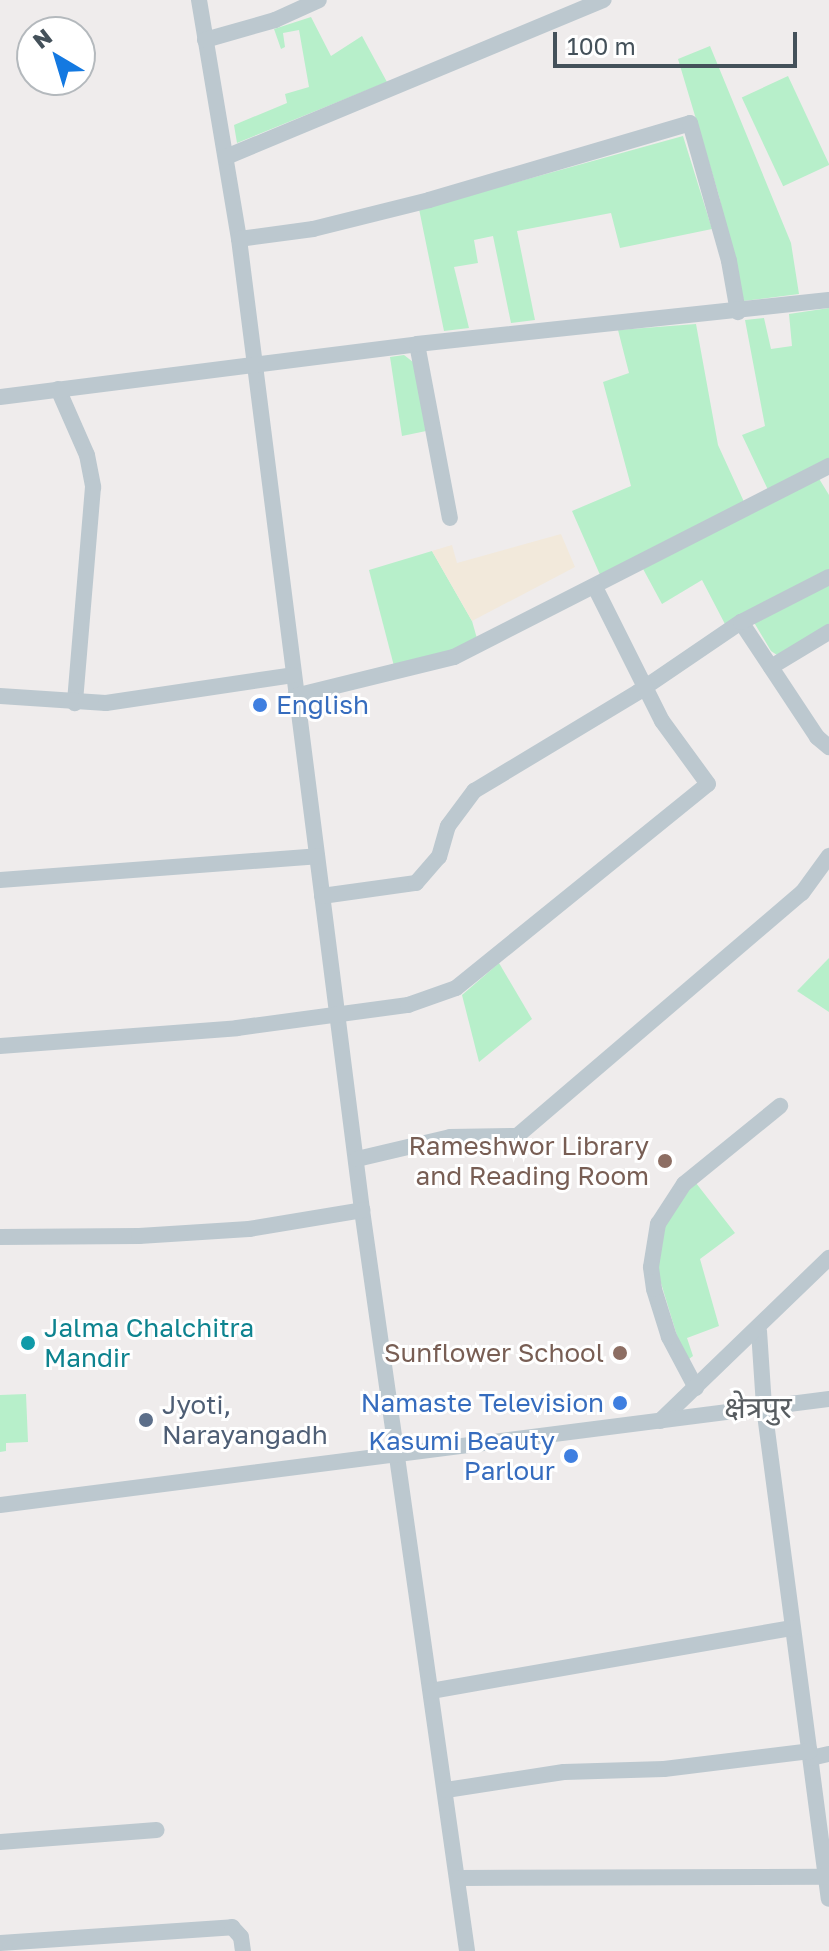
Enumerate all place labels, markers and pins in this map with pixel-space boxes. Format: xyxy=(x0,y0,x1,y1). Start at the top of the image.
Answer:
place label: English xyxy=(276,689,369,721)
marker: English xyxy=(251,696,269,714)
place label: Rameshwor Library and Reading Room xyxy=(408,1130,649,1192)
marker: Rameshwor Library and Reading Room xyxy=(656,1152,674,1170)
place label: Jalma Chalchitra Mandir xyxy=(44,1312,254,1374)
marker: Jalma Chalchitra Mandir xyxy=(19,1334,37,1352)
place label: Sunflower School xyxy=(384,1337,604,1369)
marker: Sunflower School xyxy=(611,1344,629,1362)
place label: Namaste Television xyxy=(361,1387,604,1419)
place label: Jyoti, Narayangadh xyxy=(162,1389,328,1450)
marker: Namaste Television xyxy=(611,1394,629,1412)
marker: Jyoti, Narayangadh xyxy=(137,1411,155,1429)
place label: Kasumi Beauty Parlour xyxy=(368,1425,555,1486)
marker: Kasumi Beauty Parlour xyxy=(562,1447,580,1465)

